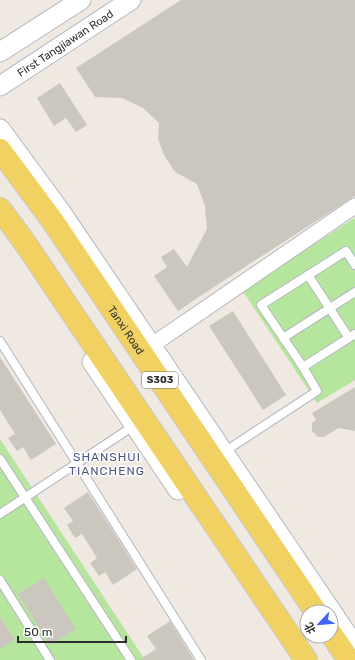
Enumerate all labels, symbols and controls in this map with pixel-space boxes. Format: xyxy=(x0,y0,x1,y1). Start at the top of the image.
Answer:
street label: First Tangjiawan Road xyxy=(15,7,116,79)
street label: Tanxi Road xyxy=(105,303,147,357)
road number: S303 xyxy=(142,372,178,388)
district label: SHANSHUI TIANCHENG xyxy=(69,450,145,478)
north arrow xyxy=(299,604,339,644)
scale bar xyxy=(18,618,126,644)
text: 北 xyxy=(302,620,319,636)
text: 50 m xyxy=(24,625,52,639)

